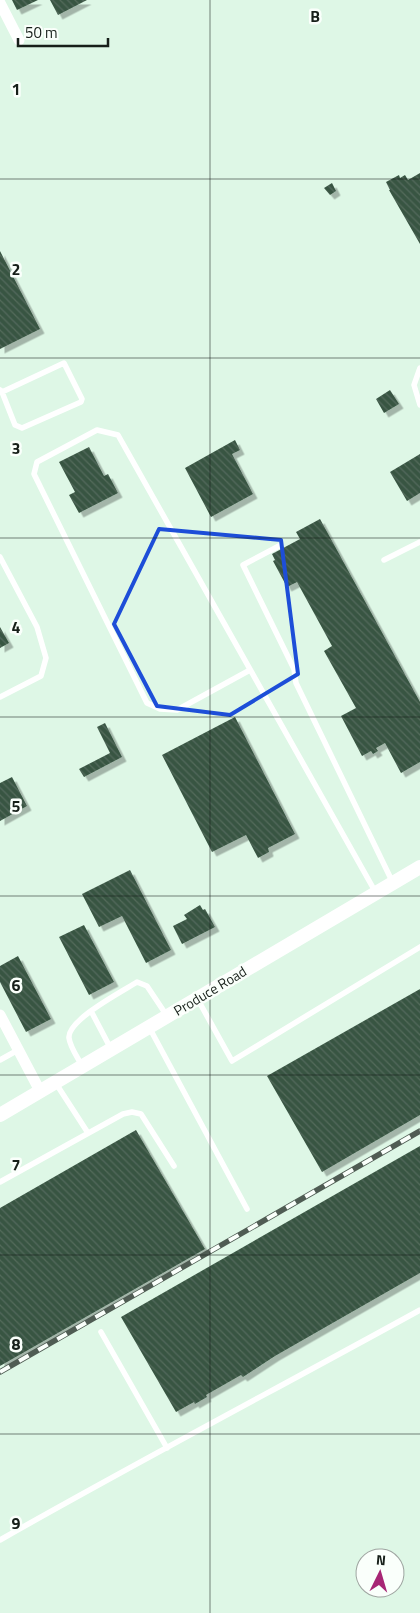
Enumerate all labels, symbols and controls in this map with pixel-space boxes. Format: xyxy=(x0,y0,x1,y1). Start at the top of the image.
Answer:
text: B xyxy=(310,4,320,28)
scale bar xyxy=(18,15,108,47)
text: 50 m xyxy=(25,21,58,44)
text: 1 xyxy=(12,77,20,101)
text: 2 xyxy=(12,257,20,281)
text: 3 xyxy=(12,436,20,460)
text: 4 xyxy=(12,615,21,639)
text: 5 xyxy=(12,794,21,818)
street label: Produce Road xyxy=(169,961,250,1021)
text: 6 xyxy=(12,973,21,997)
text: 7 xyxy=(12,1153,20,1177)
text: 8 xyxy=(12,1332,21,1356)
text: 9 xyxy=(12,1511,21,1535)
north arrow xyxy=(355,1548,405,1598)
text: N xyxy=(375,1549,387,1570)

